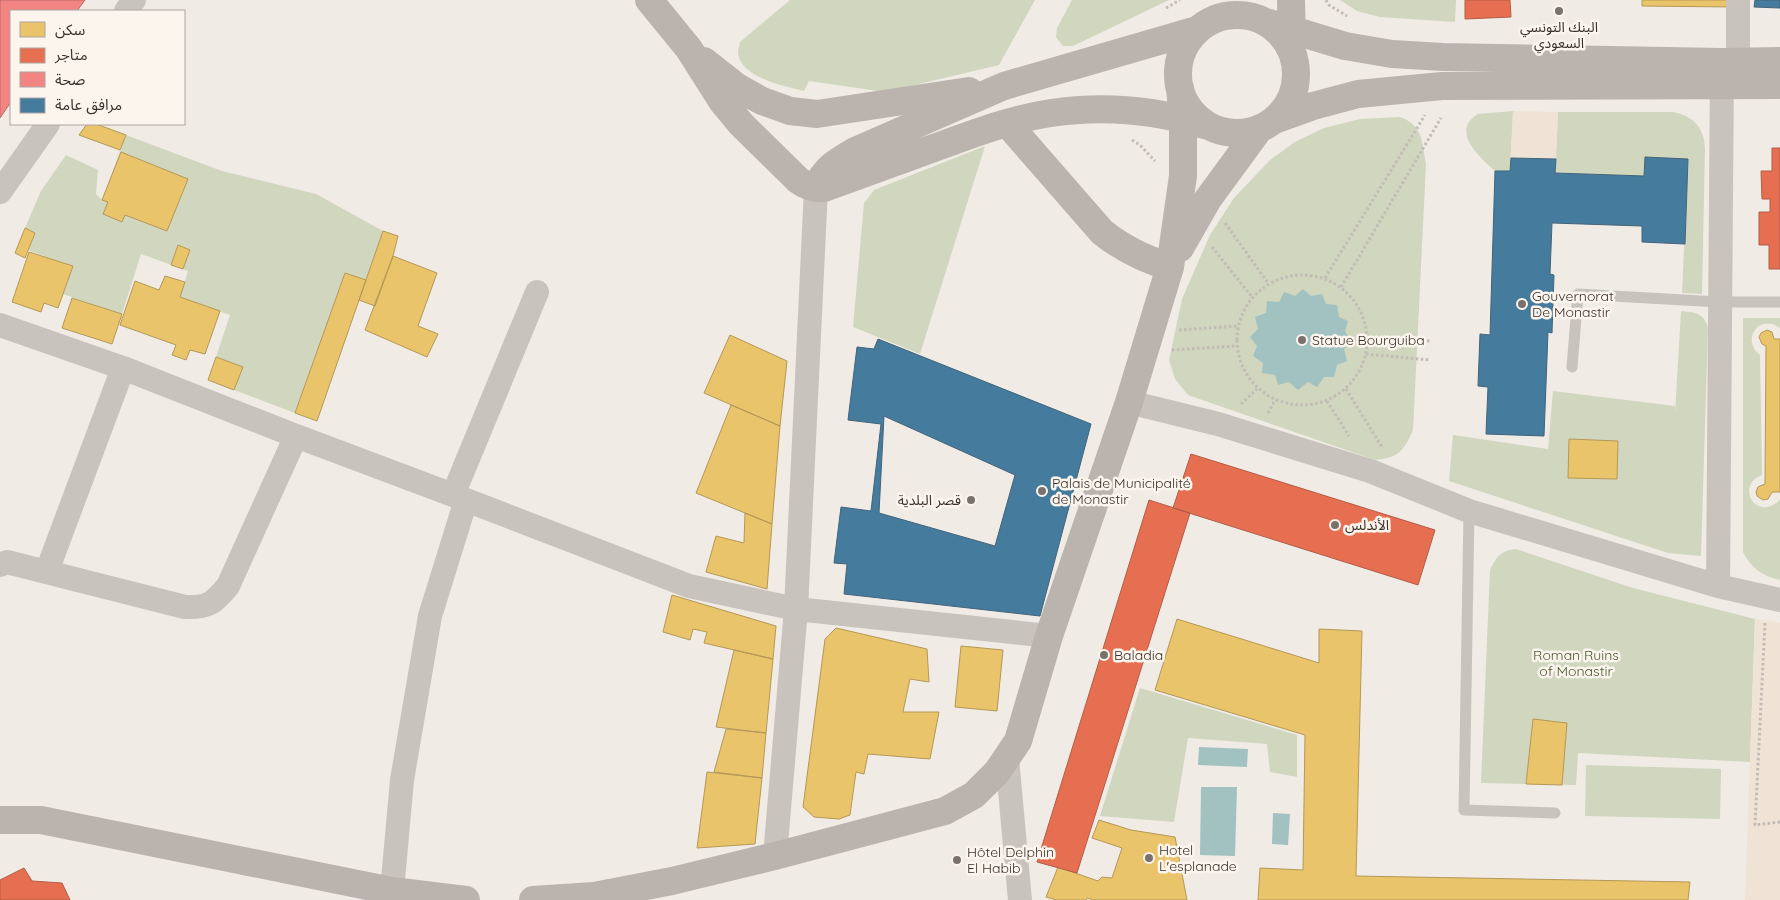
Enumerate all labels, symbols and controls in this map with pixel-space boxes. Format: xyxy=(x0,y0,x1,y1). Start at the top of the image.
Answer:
marker: البنك التونسي السعودي xyxy=(1553,5,1565,17)
legend xyxy=(10,10,185,125)
place label: البنك التونسي السعودي xyxy=(1520,18,1598,54)
text: سكن xyxy=(55,20,86,39)
text: متاجر xyxy=(54,45,88,64)
text: صحة xyxy=(55,70,85,89)
text: مرافق عامة xyxy=(55,95,122,115)
place label: Gouvernorat De Monastir xyxy=(1532,287,1614,321)
marker: Gouvernorat De Monastir xyxy=(1516,298,1528,310)
place label: Statue Bourguiba xyxy=(1312,331,1425,349)
marker: Statue Bourguiba xyxy=(1296,334,1308,346)
place label: Palais de Municipalité de Monastir xyxy=(1052,474,1191,508)
marker: Palais de Municipalité de Monastir xyxy=(1036,485,1048,497)
place label: قصر البلدية xyxy=(898,491,961,509)
marker: قصر البلدية xyxy=(965,494,977,506)
place label: الأندلس xyxy=(1345,516,1389,534)
marker: الأندلس xyxy=(1329,519,1341,531)
place label: Baladia xyxy=(1114,646,1163,664)
park label: Roman Ruins of Monastir xyxy=(1533,646,1619,680)
marker: Baladia xyxy=(1098,649,1110,661)
place label: Hotel L'esplanade xyxy=(1159,841,1237,875)
place label: Hôtel Delphin El Habib xyxy=(967,843,1054,877)
marker: Hotel L'esplanade xyxy=(1143,852,1155,864)
marker: Hôtel Delphin El Habib xyxy=(951,854,963,866)

